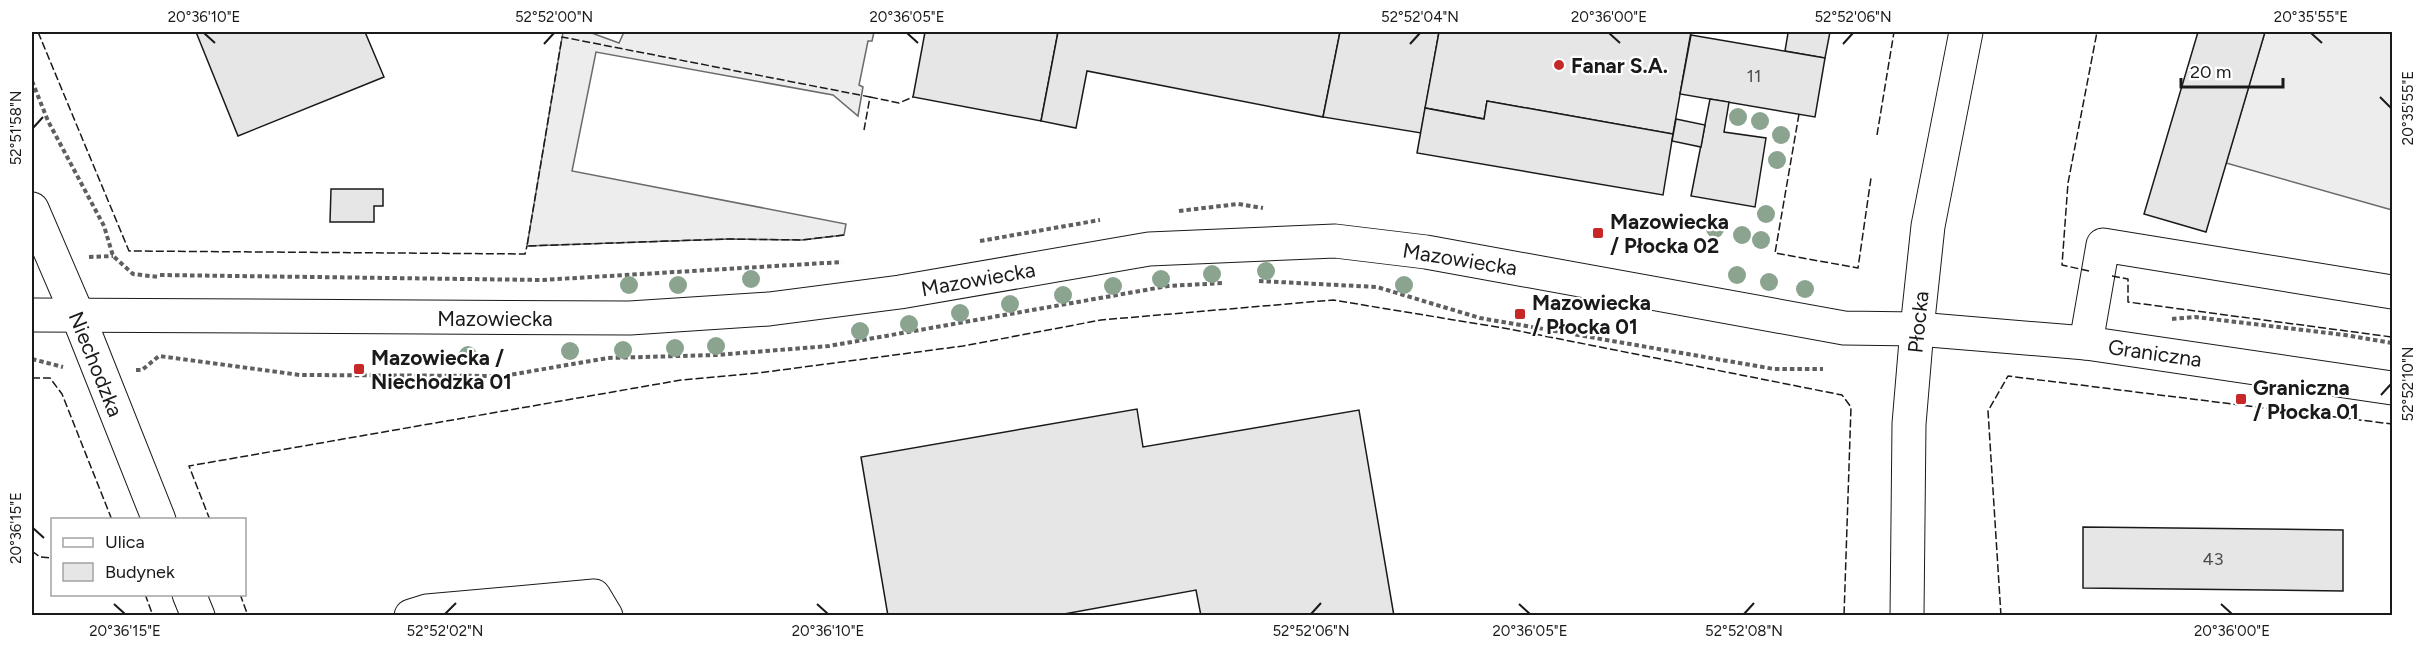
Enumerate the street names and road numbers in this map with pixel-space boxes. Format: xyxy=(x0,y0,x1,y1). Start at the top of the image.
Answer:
street label: Mazowiecka xyxy=(1401,238,1519,280)
street label: Mazowiecka xyxy=(919,257,1037,301)
street label: Płocka xyxy=(1902,290,1934,354)
street label: Mazowiecka xyxy=(437,306,553,331)
street label: Niechodzka xyxy=(64,308,128,420)
street label: Graniczna xyxy=(2106,334,2204,372)

